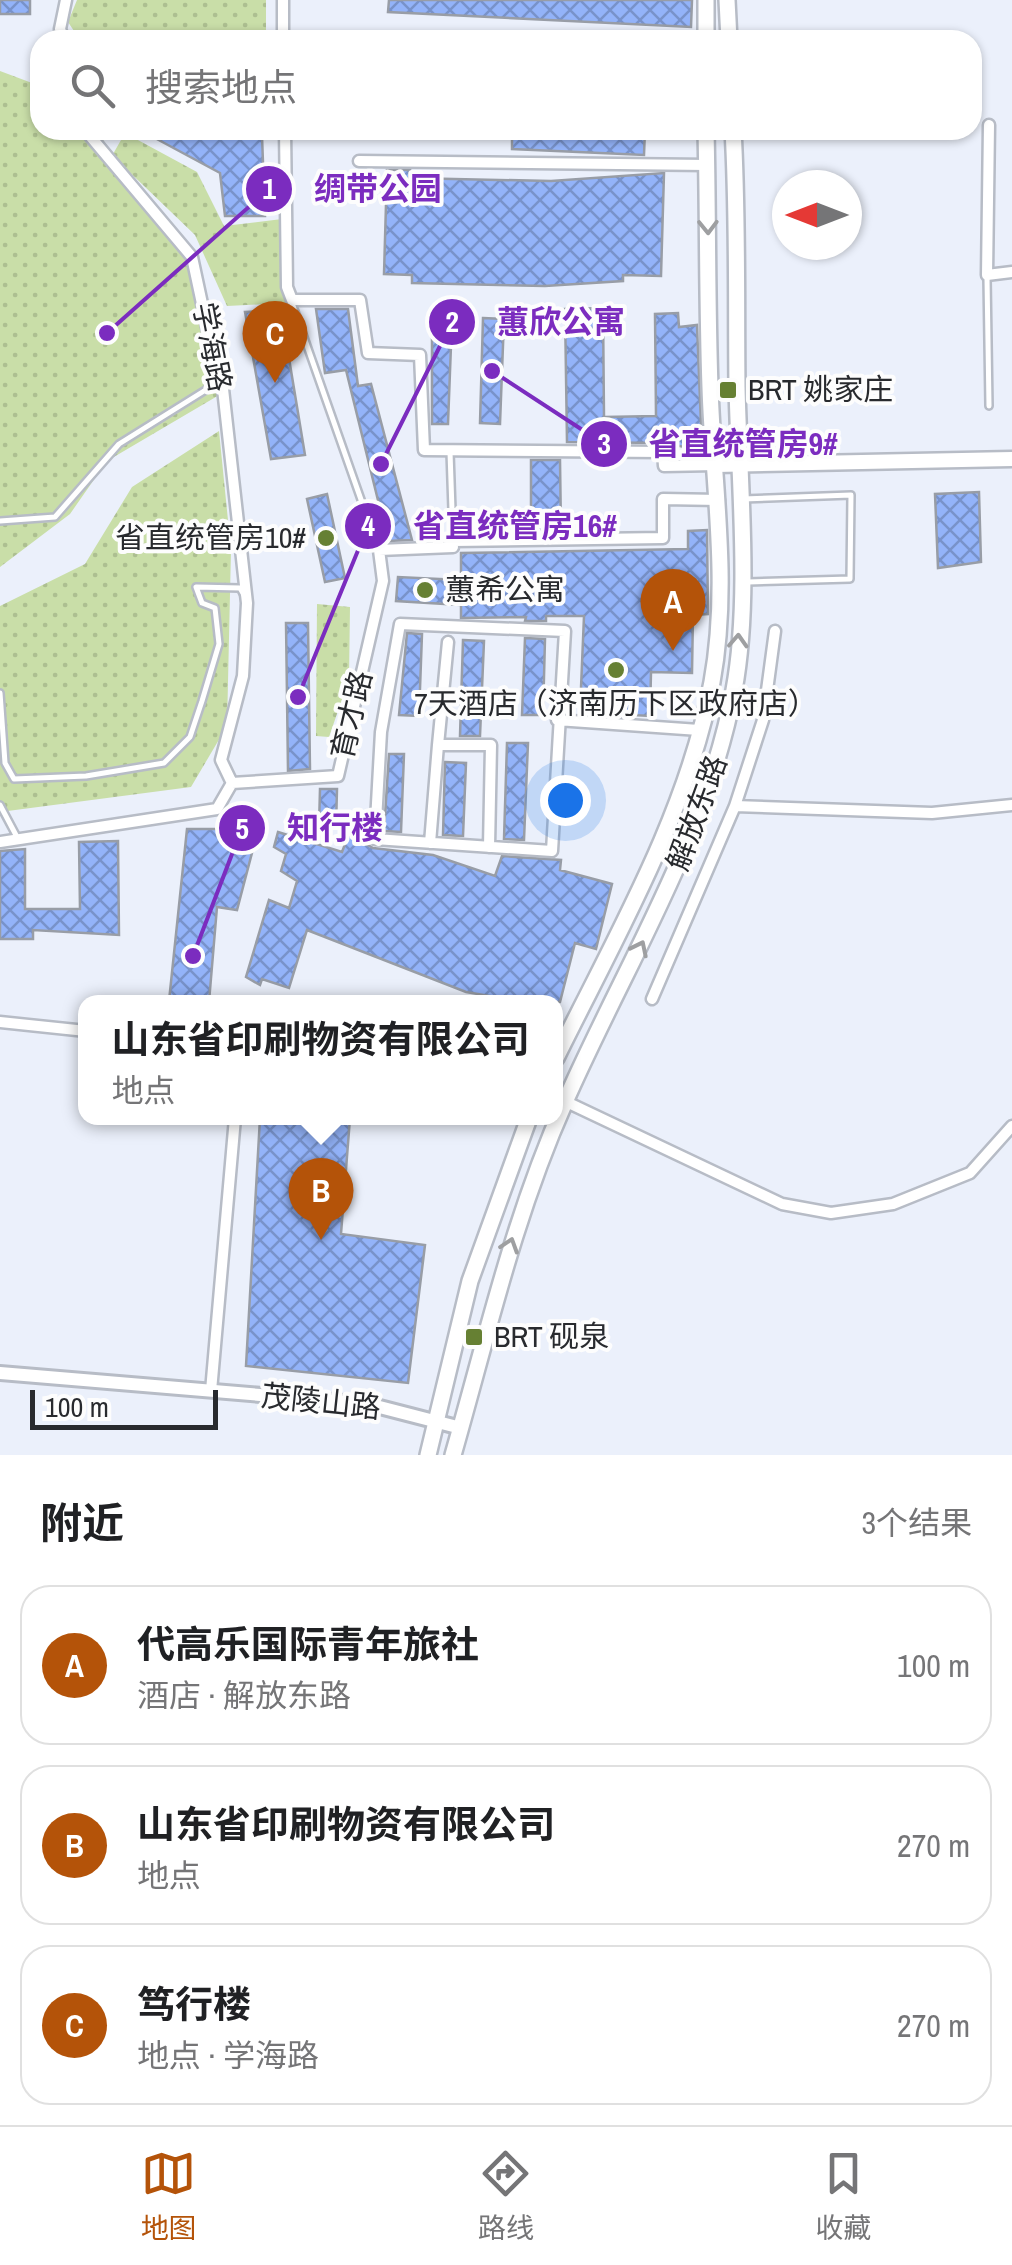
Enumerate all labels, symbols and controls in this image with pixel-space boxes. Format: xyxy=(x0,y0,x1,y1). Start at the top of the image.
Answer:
search box xyxy=(30,30,982,140)
icon: search xyxy=(65,58,120,113)
text: 搜索地点 xyxy=(145,62,297,113)
callout: 绸带公园 xyxy=(244,158,462,220)
text: 绸带公园 xyxy=(314,167,442,210)
text: 1 xyxy=(262,168,276,208)
north arrow xyxy=(772,170,862,260)
one-way arrow xyxy=(697,220,718,236)
callout: 蕙欣公寓 xyxy=(427,291,645,353)
street label: 学海路 xyxy=(185,299,241,395)
pin: C xyxy=(242,300,308,383)
text: 蕙欣公寓 xyxy=(497,300,625,343)
text: 2 xyxy=(445,301,459,341)
place label: BRT 姚家庄 xyxy=(748,369,893,409)
marker: BRT 姚家庄 xyxy=(717,379,739,401)
callout: 省直统管房9# xyxy=(579,413,858,475)
text: 省直统管房9# xyxy=(648,422,838,465)
text: 3 xyxy=(597,423,611,463)
callout: 省直统管房16# xyxy=(343,495,637,557)
text: 省直统管房16# xyxy=(413,504,617,547)
text: 4 xyxy=(361,505,375,545)
place label: 省直统管房10# xyxy=(115,517,306,557)
marker: 省直统管房10# xyxy=(315,527,337,549)
pin: A xyxy=(640,568,706,651)
place label: 蕙希公寓 xyxy=(445,569,565,609)
marker: 蕙希公寓 xyxy=(414,579,436,601)
one-way arrow xyxy=(727,632,748,648)
marker: 7天酒店（济南历下区政府店） xyxy=(605,659,627,681)
street label: 育才路 xyxy=(321,666,381,763)
place label: 7天酒店（济南历下区政府店） xyxy=(414,683,818,723)
street label: 解放东路 xyxy=(657,749,735,876)
your location xyxy=(540,775,591,826)
callout: 知行楼 xyxy=(217,797,403,859)
text: 知行楼 xyxy=(287,806,383,849)
text: 5 xyxy=(235,808,249,848)
one-way arrow xyxy=(628,940,648,958)
popup xyxy=(78,995,563,1125)
text: 山东省印刷物资有限公司 xyxy=(111,1014,530,1065)
text: 地点 xyxy=(111,1069,176,1112)
pin: B xyxy=(288,1158,354,1240)
one-way arrow xyxy=(499,1238,519,1255)
place label: BRT 砚泉 xyxy=(494,1316,609,1356)
marker: BRT 砚泉 xyxy=(463,1326,485,1348)
street label: 茂陵山路 xyxy=(259,1375,383,1427)
scale bar xyxy=(30,1385,218,1430)
text: 100 m xyxy=(45,1388,109,1426)
text: 附近 xyxy=(40,1495,124,1551)
text: 3个结果 xyxy=(861,1501,972,1544)
text: 代高乐国际青年旅社 xyxy=(137,1619,479,1670)
text: A xyxy=(65,1644,84,1687)
text: 100 m xyxy=(897,1644,970,1687)
text: 酒店 · 解放东路 xyxy=(137,1674,351,1717)
text: 山东省印刷物资有限公司 xyxy=(137,1799,555,1850)
text: B xyxy=(65,1824,84,1867)
text: 270 m xyxy=(897,1824,970,1867)
text: 地点 xyxy=(137,1854,201,1897)
text: 笃行楼 xyxy=(137,1979,251,2030)
text: C xyxy=(65,2004,84,2047)
text: 270 m xyxy=(897,2004,970,2047)
text: 地点 · 学海路 xyxy=(137,2034,319,2077)
tab: 地图 xyxy=(141,2146,197,2247)
tab: 路线 xyxy=(478,2146,534,2247)
tab: 收藏 xyxy=(815,2146,871,2247)

